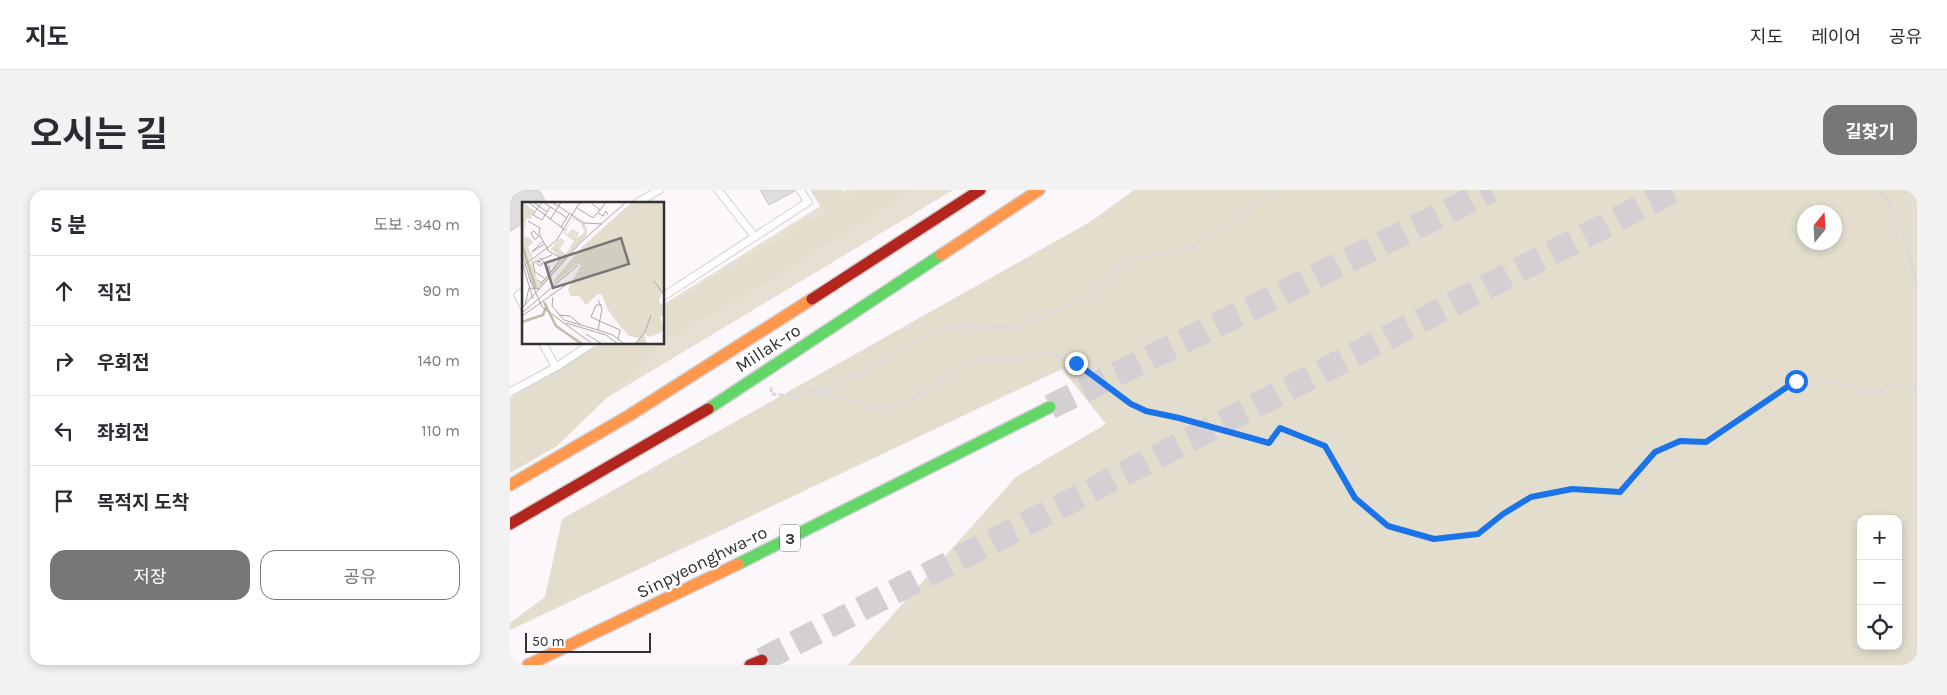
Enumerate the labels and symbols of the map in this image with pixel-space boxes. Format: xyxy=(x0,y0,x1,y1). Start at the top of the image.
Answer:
inset map xyxy=(522,202,665,345)
north arrow xyxy=(1797,205,1842,250)
street label: Millak-ro xyxy=(731,319,805,377)
route end xyxy=(1065,352,1088,375)
route start xyxy=(1785,370,1808,393)
street label: Sinpyeonghwa-ro xyxy=(633,521,771,603)
road number: 3 xyxy=(780,524,800,552)
scale bar xyxy=(525,630,651,653)

